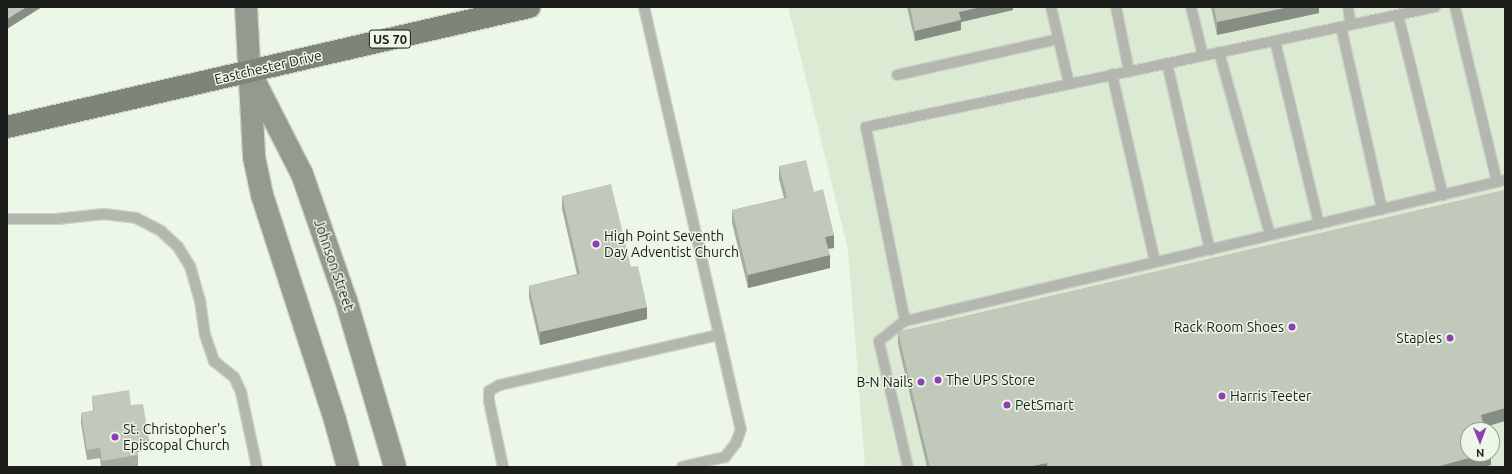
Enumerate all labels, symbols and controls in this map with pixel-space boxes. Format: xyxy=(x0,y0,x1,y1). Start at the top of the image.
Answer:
road number: US 70 xyxy=(368,28,412,50)
street label: Eastchester Drive xyxy=(213,46,323,88)
street label: Johnson Street xyxy=(310,217,358,313)
place label: High Point Seventh Day Adventist Church xyxy=(604,228,739,260)
marker: High Point Seventh Day Adventist Church xyxy=(591,239,601,249)
place label: Rack Room Shoes xyxy=(1174,319,1284,335)
marker: Rack Room Shoes xyxy=(1287,322,1297,332)
place label: Staples xyxy=(1396,330,1442,346)
marker: Staples xyxy=(1445,333,1455,343)
place label: The UPS Store xyxy=(946,372,1035,388)
place label: B-N Nails xyxy=(857,374,913,390)
marker: The UPS Store xyxy=(933,375,943,385)
marker: B-N Nails xyxy=(916,377,926,387)
place label: Harris Teeter xyxy=(1230,388,1311,404)
marker: Harris Teeter xyxy=(1217,391,1227,401)
place label: PetSmart xyxy=(1015,397,1074,413)
marker: PetSmart xyxy=(1002,400,1012,410)
place label: St. Christopher's Episcopal Church xyxy=(123,421,230,454)
north arrow xyxy=(1460,422,1500,462)
marker: St. Christopher's Episcopal Church xyxy=(110,432,120,442)
text: N xyxy=(1476,447,1484,459)

